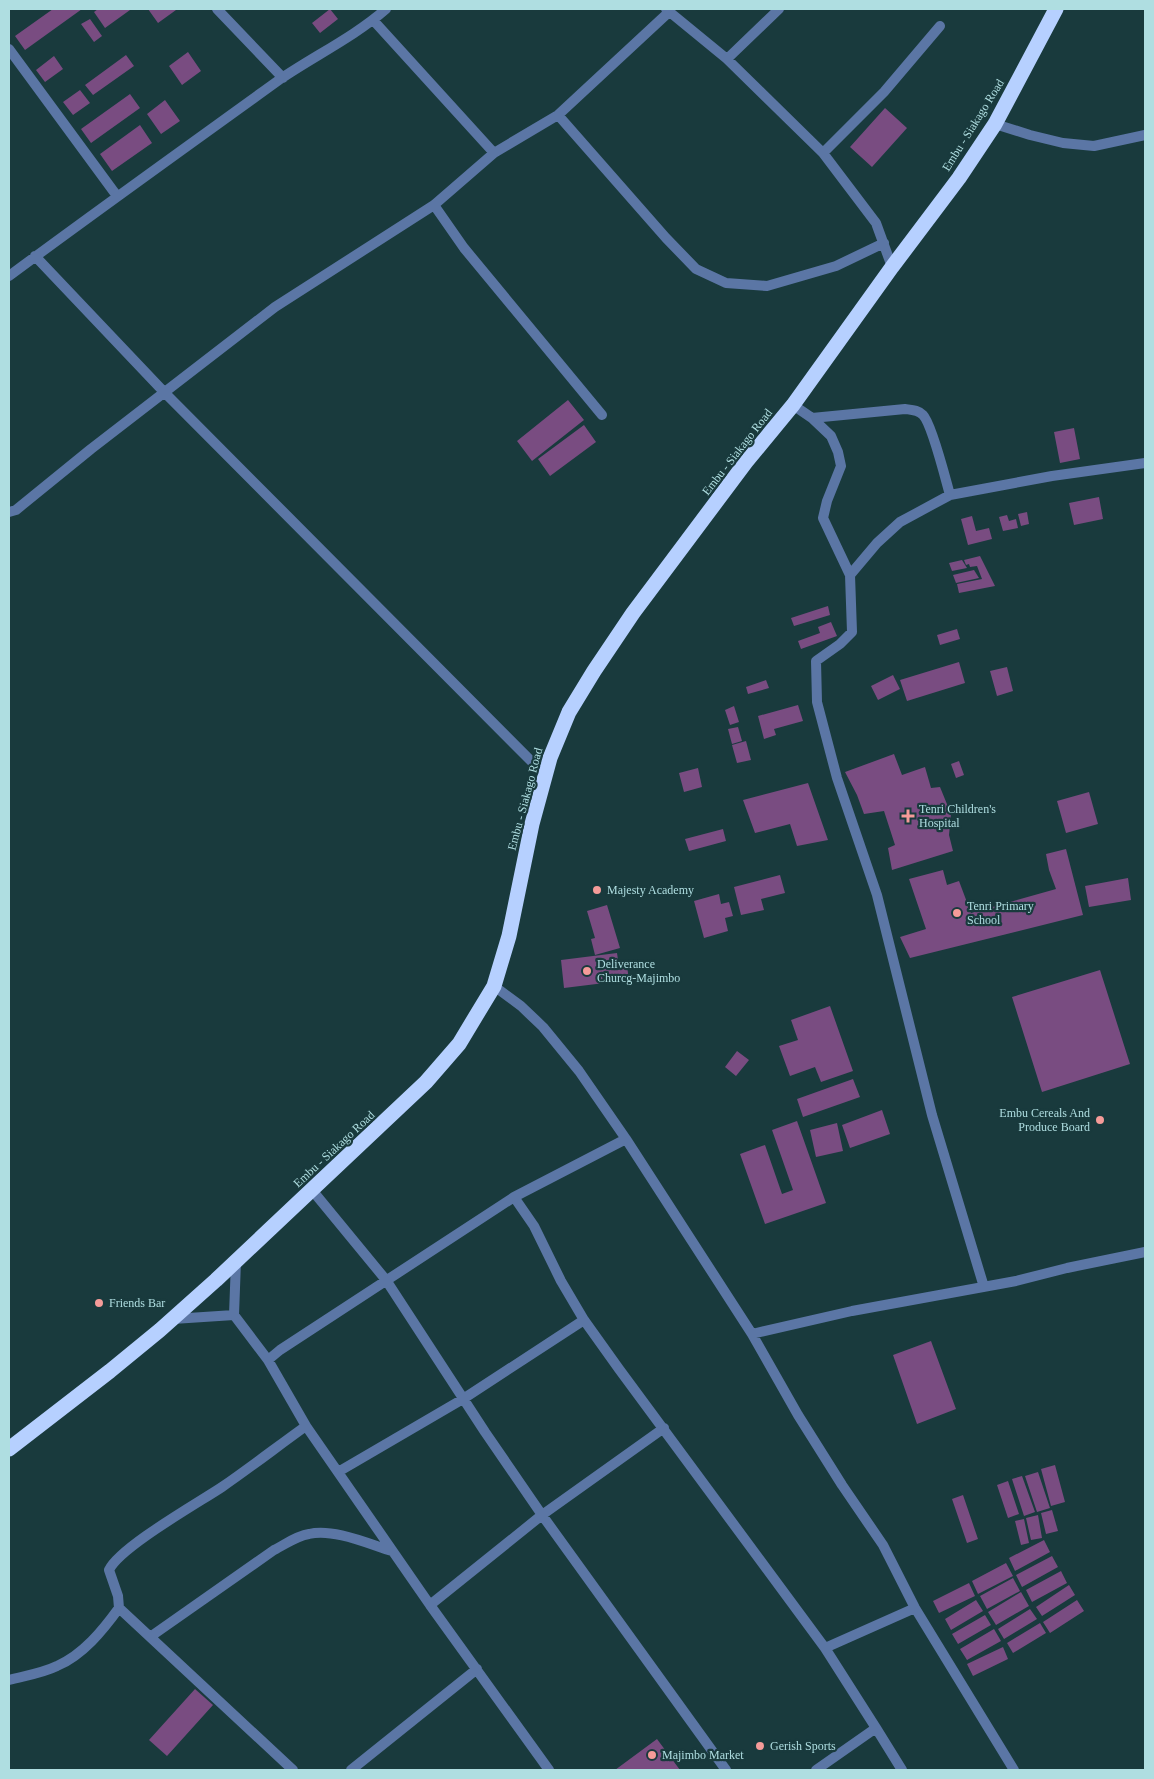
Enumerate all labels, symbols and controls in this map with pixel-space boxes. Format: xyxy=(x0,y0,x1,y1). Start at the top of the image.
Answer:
street label: Embu - Siakago Road xyxy=(939,76,1007,174)
street label: Embu - Siakago Road xyxy=(699,406,775,498)
street label: Embu - Siakago Road xyxy=(505,746,545,852)
place label: Tenri Children's Hospital xyxy=(919,802,996,830)
marker: Tenri Children's Hospital xyxy=(901,809,915,823)
place label: Majesty Academy xyxy=(607,883,694,897)
marker: Majesty Academy xyxy=(591,884,603,896)
place label: Tenri Primary School xyxy=(967,899,1034,927)
marker: Tenri Primary School xyxy=(951,907,963,919)
place label: Deliverance Churcg-Majimbo xyxy=(597,957,680,985)
marker: Deliverance Churcg-Majimbo xyxy=(581,965,593,977)
place label: Embu Cereals And Produce Board xyxy=(999,1106,1090,1134)
street label: Embu - Siakago Road xyxy=(291,1108,377,1190)
marker: Embu Cereals And Produce Board xyxy=(1094,1114,1106,1126)
place label: Friends Bar xyxy=(109,1296,165,1310)
marker: Friends Bar xyxy=(93,1297,105,1309)
place label: Gerish Sports xyxy=(770,1739,836,1753)
marker: Gerish Sports xyxy=(754,1740,766,1752)
place label: Majimbo Market xyxy=(662,1748,744,1762)
marker: Majimbo Market xyxy=(646,1749,658,1761)

